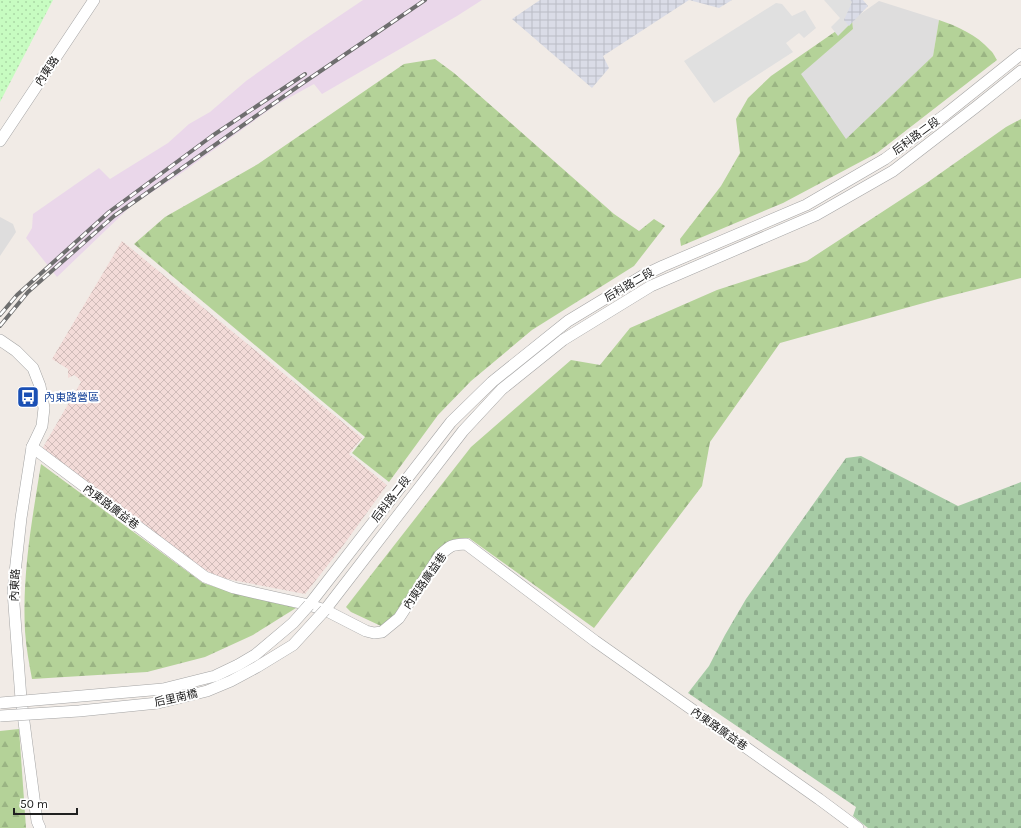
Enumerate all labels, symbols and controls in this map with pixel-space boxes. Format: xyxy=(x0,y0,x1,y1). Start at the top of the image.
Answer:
street label: 內東路 xyxy=(32,54,62,88)
street label: 后科路二段 xyxy=(890,115,942,157)
street label: 后科路二段 xyxy=(602,266,656,304)
bus stop icon: 內東路營區 xyxy=(15,384,41,410)
place label: 內東路營區 xyxy=(44,391,99,404)
street label: 后科路二段 xyxy=(369,473,413,525)
street label: 內東路廣益巷 xyxy=(81,482,141,532)
street label: 內東路廣益巷 xyxy=(401,550,449,612)
street label: 內東路 xyxy=(8,568,22,602)
street label: 后里南橋 xyxy=(153,687,199,709)
street label: 內東路廣益巷 xyxy=(688,705,750,753)
scale bar xyxy=(14,790,77,816)
text: 50 m xyxy=(20,797,48,811)

